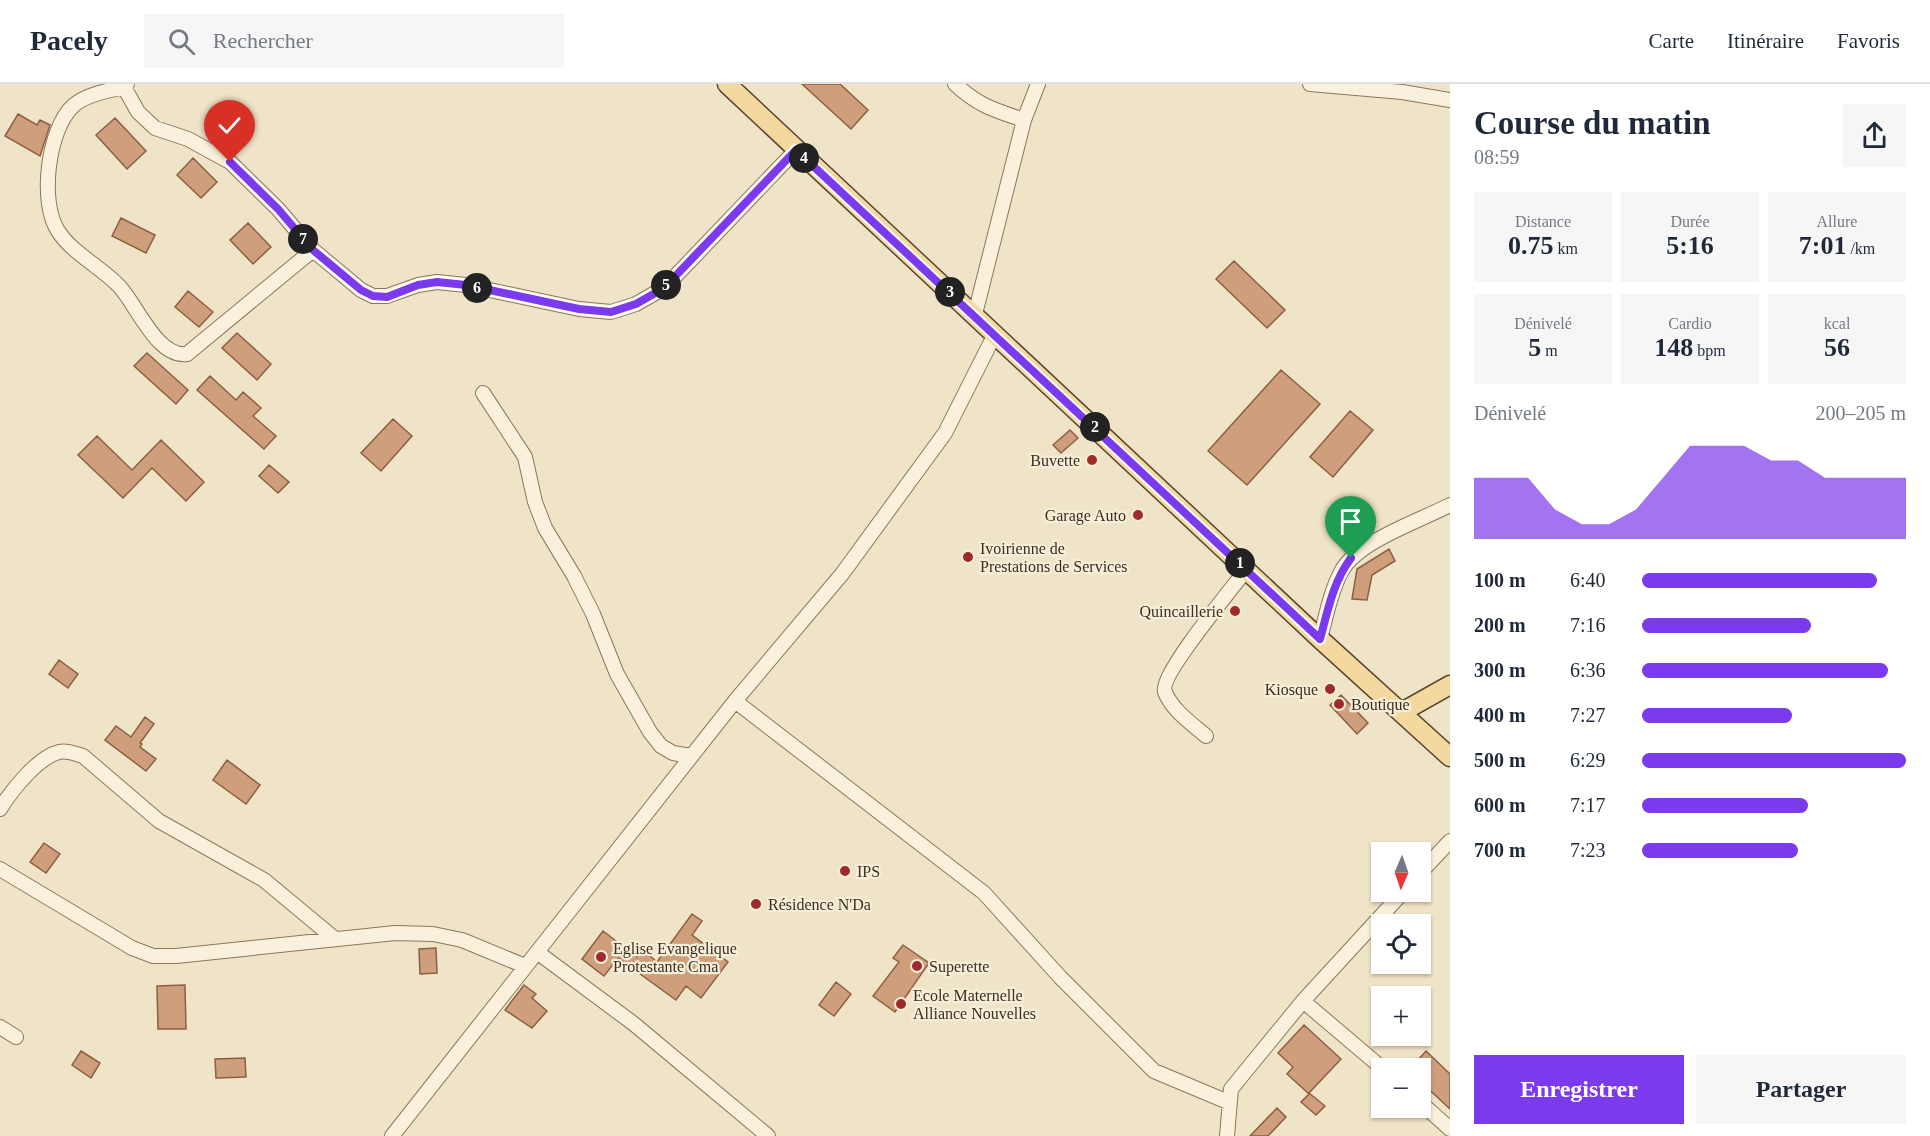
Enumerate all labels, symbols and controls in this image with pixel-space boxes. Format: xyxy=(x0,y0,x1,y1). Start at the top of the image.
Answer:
search box xyxy=(144,14,564,68)
text: Pacely xyxy=(30,25,108,56)
icon: search xyxy=(165,25,198,58)
text: Rechercher xyxy=(213,28,313,53)
text: Carte xyxy=(1649,29,1694,53)
text: Itinéraire xyxy=(1727,29,1804,53)
text: Favoris xyxy=(1837,29,1900,53)
pin xyxy=(204,100,255,162)
button: share xyxy=(1843,104,1906,167)
text: Course du matin xyxy=(1474,105,1711,141)
icon: check xyxy=(213,109,246,142)
pin: 4 xyxy=(789,143,819,173)
text: 08:59 xyxy=(1474,146,1520,168)
text: 4 xyxy=(800,149,808,166)
text: Distance xyxy=(1515,213,1571,230)
text: Durée xyxy=(1670,213,1710,230)
text: Allure xyxy=(1817,213,1857,230)
pin: 7 xyxy=(288,224,318,254)
text: 7 xyxy=(299,230,307,247)
text: 0.75 xyxy=(1508,231,1554,260)
text: 5:16 xyxy=(1666,231,1714,260)
text: 7:01 xyxy=(1799,231,1846,260)
text: km xyxy=(1554,240,1578,257)
text: /km xyxy=(1846,240,1875,257)
pin: 5 xyxy=(651,270,681,300)
pin: 6 xyxy=(462,273,492,303)
text: 5 xyxy=(662,276,670,293)
pin: 3 xyxy=(935,277,965,307)
text: 6 xyxy=(473,279,481,296)
text: 3 xyxy=(946,283,954,300)
text: Dénivelé xyxy=(1514,315,1572,332)
text: Cardio xyxy=(1668,315,1712,332)
text: kcal xyxy=(1824,315,1850,332)
text: 5 xyxy=(1528,333,1541,362)
text: 148 xyxy=(1654,333,1693,362)
text: 56 xyxy=(1824,333,1850,362)
text: m xyxy=(1541,342,1558,359)
text: bpm xyxy=(1693,342,1726,359)
text: Dénivelé xyxy=(1474,402,1546,424)
text: 200–205 m xyxy=(1815,402,1906,424)
pin: 2 xyxy=(1080,412,1110,442)
text: 2 xyxy=(1091,418,1099,435)
place label: Buvette xyxy=(1030,452,1080,469)
marker: Buvette xyxy=(1085,453,1099,467)
pin xyxy=(1325,496,1376,558)
icon: arrive xyxy=(1334,505,1367,538)
place label: Garage Auto xyxy=(1045,507,1126,525)
marker: Garage Auto xyxy=(1131,508,1145,522)
place label: Ivoirienne de Prestations de Services xyxy=(980,540,1128,575)
pin: 1 xyxy=(1225,548,1255,578)
marker: Ivoirienne de Prestations de Services xyxy=(961,550,975,564)
text: 1 xyxy=(1236,554,1244,571)
text: 100 m xyxy=(1474,569,1526,591)
text: 6:40 xyxy=(1570,569,1606,591)
place label: Quincaillerie xyxy=(1139,603,1223,620)
marker: Quincaillerie xyxy=(1228,604,1242,618)
text: 200 m xyxy=(1474,614,1526,636)
text: 7:16 xyxy=(1570,614,1606,636)
text: 300 m xyxy=(1474,659,1526,681)
text: 6:36 xyxy=(1570,659,1606,681)
place label: Kiosque xyxy=(1265,681,1318,699)
marker: Kiosque xyxy=(1323,682,1337,696)
place label: Boutique xyxy=(1351,696,1410,714)
marker: Boutique xyxy=(1332,697,1346,711)
text: 400 m xyxy=(1474,704,1526,726)
text: 7:27 xyxy=(1570,704,1606,726)
text: 500 m xyxy=(1474,749,1526,771)
text: 6:29 xyxy=(1570,749,1606,771)
text: 600 m xyxy=(1474,794,1526,816)
text: 7:17 xyxy=(1570,794,1606,816)
text: 700 m xyxy=(1474,839,1526,861)
text: 7:23 xyxy=(1570,839,1606,861)
north arrow xyxy=(1371,842,1431,902)
map controls xyxy=(1371,842,1431,1118)
place label: IPS xyxy=(857,863,880,880)
marker: IPS xyxy=(838,864,852,878)
place label: Résidence N'Da xyxy=(768,896,871,913)
marker: Résidence N'Da xyxy=(749,897,763,911)
button: locate xyxy=(1371,914,1431,974)
place label: Eglise Evangelique Protestante Cma xyxy=(613,940,737,975)
marker: Eglise Evangelique Protestante Cma xyxy=(594,950,608,964)
place label: Superette xyxy=(929,958,989,976)
marker: Superette xyxy=(910,959,924,973)
button: + xyxy=(1371,986,1431,1046)
place label: Ecole Maternelle Alliance Nouvelles xyxy=(913,987,1036,1022)
marker: Ecole Maternelle Alliance Nouvelles xyxy=(894,997,908,1011)
button: Enregistrer xyxy=(1474,1055,1684,1124)
button: Partager xyxy=(1696,1055,1906,1124)
button: − xyxy=(1371,1058,1431,1118)

